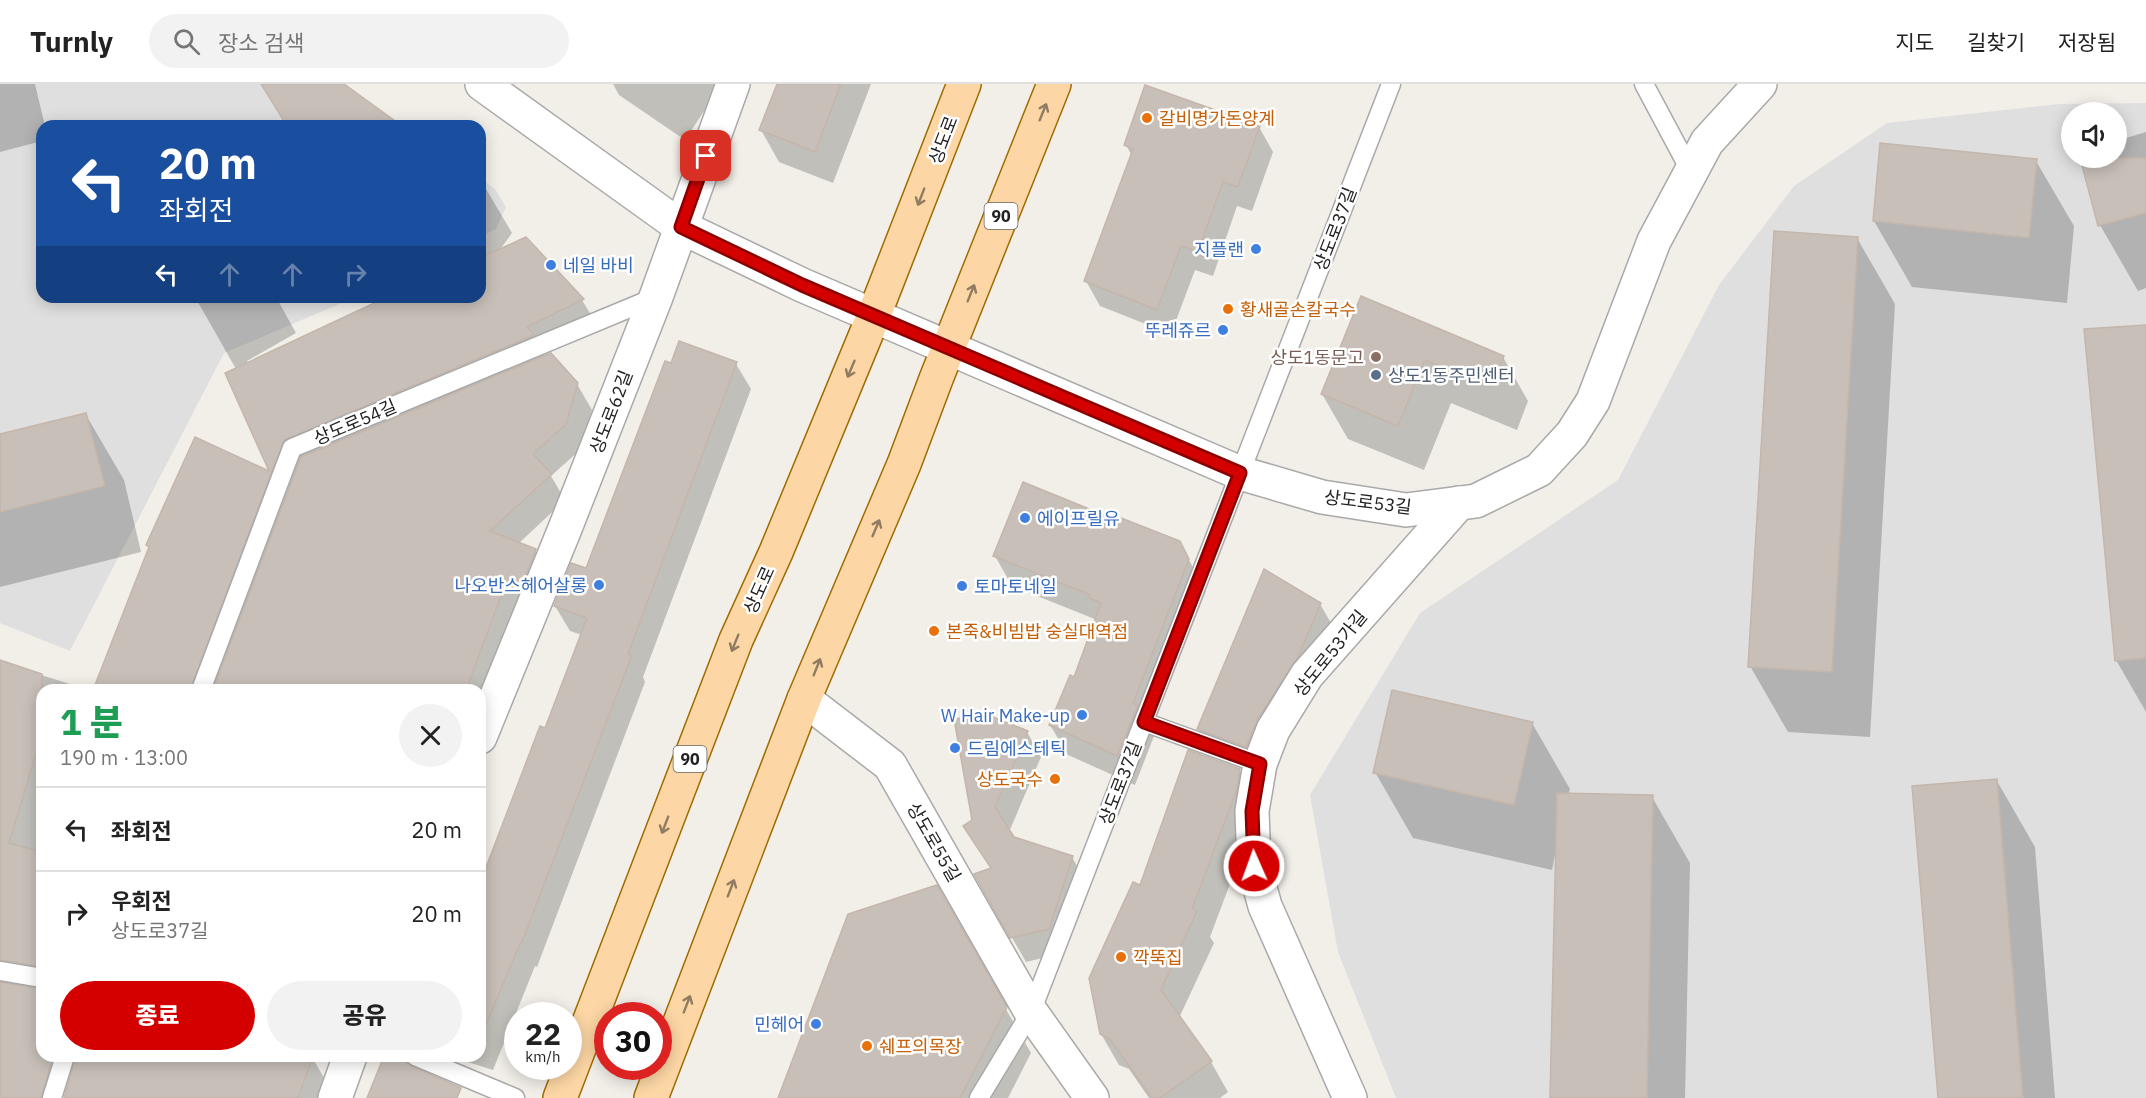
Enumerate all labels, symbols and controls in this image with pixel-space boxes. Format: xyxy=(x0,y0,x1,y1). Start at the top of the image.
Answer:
search box xyxy=(149,14,569,68)
text: Turnly xyxy=(30,23,113,60)
icon: search xyxy=(170,25,203,58)
text: 장소 검색 xyxy=(218,28,304,57)
text: 지도 xyxy=(1895,28,1934,56)
text: 길찾기 xyxy=(1967,28,2025,56)
text: 저장됨 xyxy=(2058,28,2116,56)
map controls xyxy=(2061,102,2127,168)
button: sound xyxy=(2061,102,2127,168)
one-way arrow xyxy=(1038,104,1049,122)
place label: 갈비명가돈양계 xyxy=(1159,107,1275,130)
marker: 갈비명가돈양계 xyxy=(1140,111,1154,125)
street label: 상도로 xyxy=(923,113,963,167)
pin xyxy=(680,130,731,181)
text: 20 m xyxy=(159,136,257,191)
icon: arrive xyxy=(689,139,722,172)
icon: left xyxy=(60,144,138,222)
street label: 상도로37길 xyxy=(1309,184,1361,274)
one-way arrow xyxy=(915,188,926,206)
text: 좌회전 xyxy=(159,192,234,227)
road number: 90 xyxy=(984,203,1018,229)
place label: 지플랜 xyxy=(1194,238,1244,261)
marker: 지플랜 xyxy=(1249,242,1263,256)
place label: 네일 바비 xyxy=(563,254,634,277)
icon: left xyxy=(150,258,183,291)
icon: ahead xyxy=(213,258,246,291)
icon: ahead xyxy=(276,258,309,291)
icon: right xyxy=(339,258,372,291)
marker: 네일 바비 xyxy=(544,258,558,272)
one-way arrow xyxy=(966,285,977,303)
place label: 황새골손칼국수 xyxy=(1240,298,1356,321)
marker: 황새골손칼국수 xyxy=(1221,302,1235,316)
place label: 뚜레쥬르 xyxy=(1145,319,1211,342)
marker: 뚜레쥬르 xyxy=(1216,323,1230,337)
place label: 상도1동문고 xyxy=(1270,346,1364,369)
marker: 상도1동문고 xyxy=(1369,350,1383,364)
one-way arrow xyxy=(845,360,857,378)
place label: 상도1동주민센터 xyxy=(1388,364,1515,387)
street label: 상도로62길 xyxy=(585,367,637,457)
marker: 상도1동주민센터 xyxy=(1369,368,1383,382)
street label: 상도로54길 xyxy=(310,394,400,450)
street label: 상도로53길 xyxy=(1323,485,1413,519)
place label: 에이프릴유 xyxy=(1037,507,1120,530)
marker: 에이프릴유 xyxy=(1018,511,1032,525)
one-way arrow xyxy=(871,519,882,537)
street label: 상도로 xyxy=(738,563,780,617)
place label: 나오반스헤어살롱 xyxy=(455,574,587,597)
place label: 토마토네일 xyxy=(974,575,1057,598)
marker: 나오반스헤어살롱 xyxy=(592,578,606,592)
marker: 토마토네일 xyxy=(955,579,969,593)
street label: 상도로53가길 xyxy=(1288,605,1372,701)
place label: 본죽&비빔밥 숭실대역점 xyxy=(946,620,1128,643)
marker: 본죽&비빔밥 숭실대역점 xyxy=(927,624,941,638)
one-way arrow xyxy=(729,634,740,652)
one-way arrow xyxy=(812,658,823,677)
text: 1 분 xyxy=(60,698,123,745)
button: close xyxy=(399,704,462,767)
place label: W Hair Make-up xyxy=(941,704,1070,727)
marker: W Hair Make-up xyxy=(1075,708,1089,722)
place label: 드림에스테틱 xyxy=(967,737,1066,760)
street label: 상도로37길 xyxy=(1094,738,1146,828)
marker: 드림에스테틱 xyxy=(948,741,962,755)
text: 190 m · 13:00 xyxy=(60,744,188,771)
road number: 90 xyxy=(674,746,706,772)
place label: 상도국수 xyxy=(977,768,1043,791)
marker: 상도국수 xyxy=(1048,772,1062,786)
street label: 상도로55길 xyxy=(902,798,966,886)
icon: left xyxy=(60,813,93,846)
text: 20 m xyxy=(411,815,462,844)
text: 좌회전 xyxy=(111,816,172,845)
one-way arrow xyxy=(658,816,669,834)
position arrow xyxy=(1222,834,1286,898)
one-way arrow xyxy=(727,879,738,898)
text: 우회전 xyxy=(111,886,172,915)
icon: right xyxy=(60,897,93,930)
text: 20 m xyxy=(411,899,462,928)
text: 상도로37길 xyxy=(111,917,209,944)
place label: 깍뚝집 xyxy=(1133,946,1183,969)
marker: 깍뚝집 xyxy=(1114,950,1128,964)
button: 종료 xyxy=(60,981,255,1050)
button: 공유 xyxy=(267,981,462,1050)
one-way arrow xyxy=(682,995,693,1014)
speed limit sign: 30 xyxy=(594,1002,672,1080)
place label: 민헤어 xyxy=(754,1013,804,1036)
text: 22 xyxy=(525,1014,561,1053)
marker: 민헤어 xyxy=(809,1017,823,1031)
place label: 쉐프의목장 xyxy=(879,1035,962,1058)
marker: 쉐프의목장 xyxy=(860,1039,874,1053)
text: km/h xyxy=(525,1047,561,1066)

